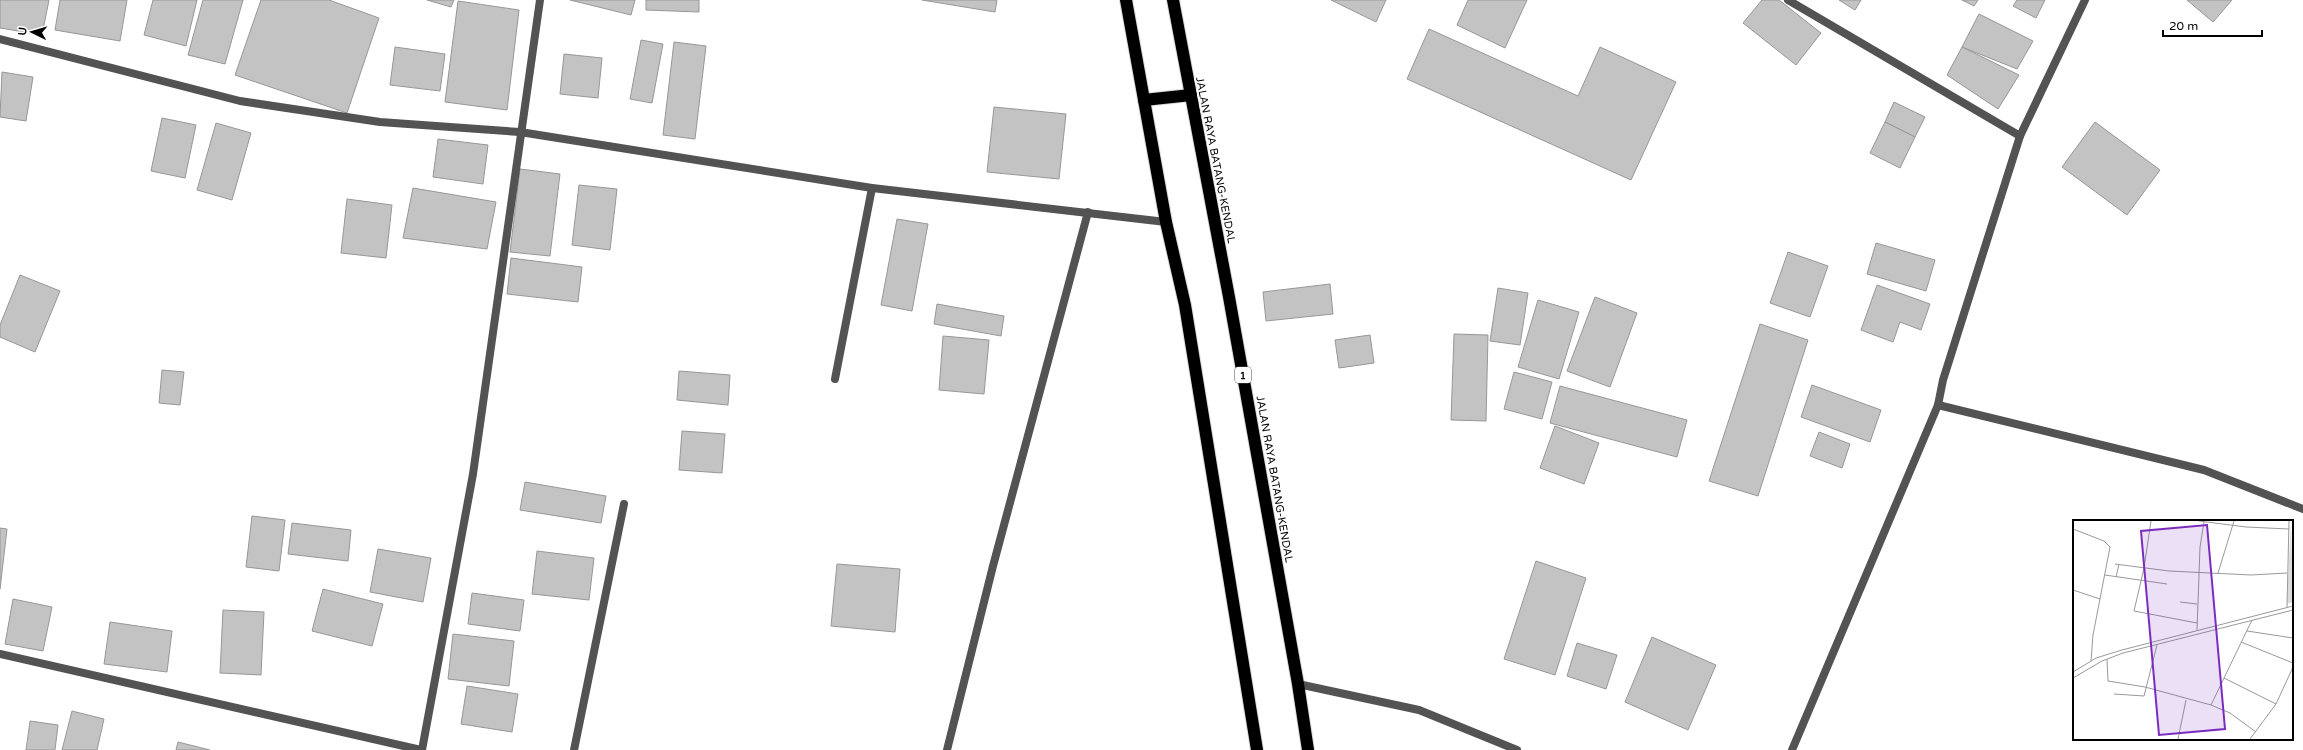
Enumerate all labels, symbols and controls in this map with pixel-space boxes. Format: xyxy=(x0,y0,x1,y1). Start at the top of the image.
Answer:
north arrow xyxy=(12,12,52,52)
scale bar xyxy=(2163,12,2262,38)
text: 20 m xyxy=(2169,19,2198,33)
text: U xyxy=(16,26,29,36)
street label: JALAN RAYA BATANG-KENDAL xyxy=(1193,76,1238,245)
road number: 1 xyxy=(1235,367,1251,383)
street label: JALAN RAYA BATANG-KENDAL xyxy=(1253,395,1296,564)
inset map xyxy=(2073,520,2293,740)

